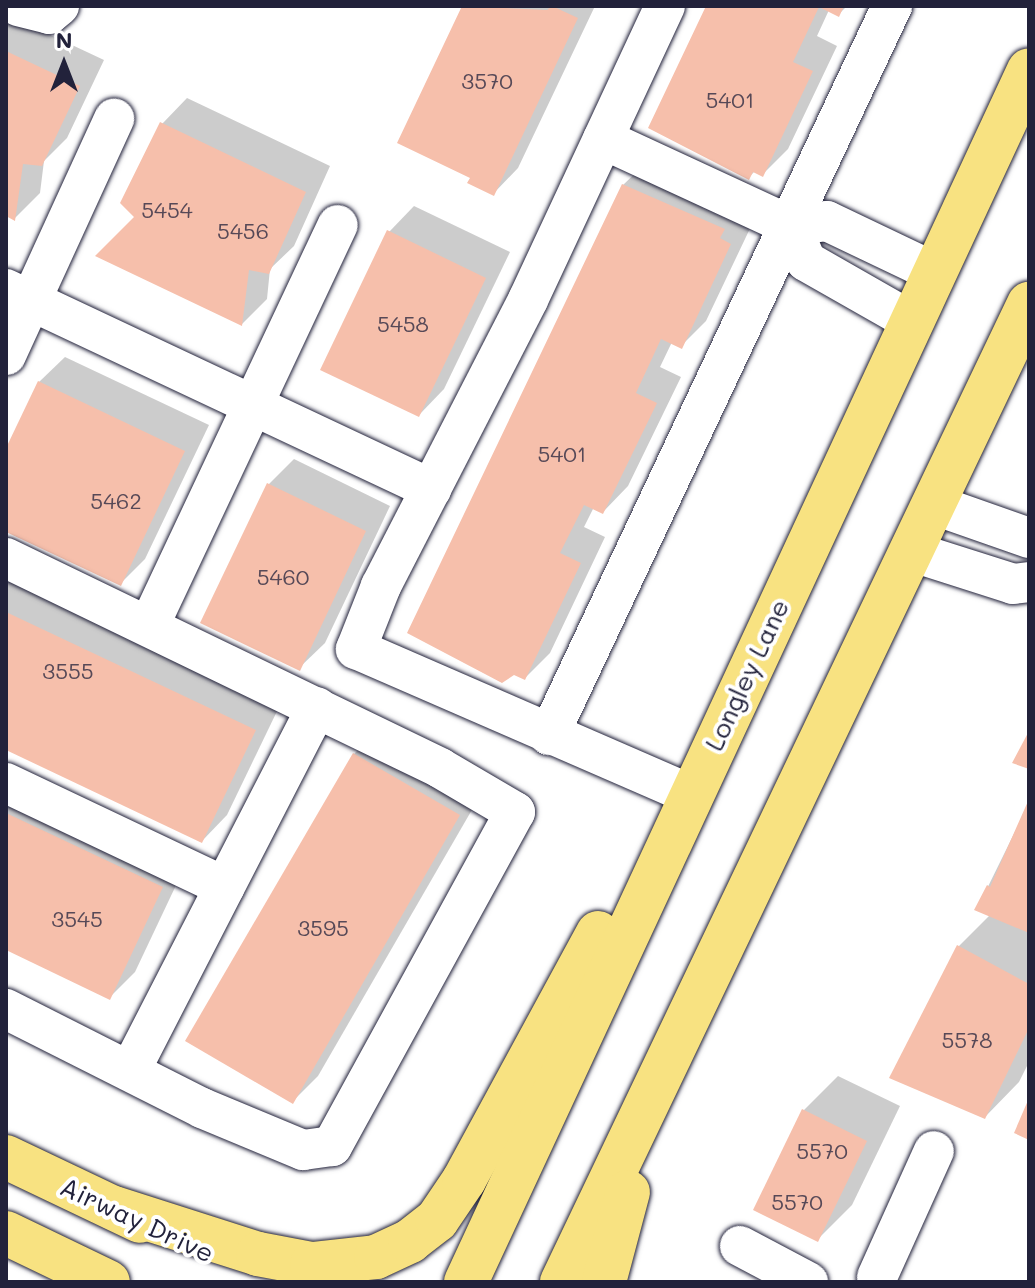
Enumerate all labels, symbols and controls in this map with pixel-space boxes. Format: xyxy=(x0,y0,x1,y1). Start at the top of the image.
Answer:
north arrow xyxy=(24,24,104,104)
text: N xyxy=(56,25,72,54)
house number: 3570 xyxy=(461,68,513,94)
house number: 5401 xyxy=(705,87,755,113)
house number: 5454 xyxy=(141,197,193,223)
house number: 5456 xyxy=(217,218,269,244)
house number: 5458 xyxy=(377,311,429,337)
house number: 5401 xyxy=(537,441,587,467)
house number: 5462 xyxy=(90,488,142,514)
house number: 5460 xyxy=(257,564,309,590)
street label: Longley Lane xyxy=(698,594,796,756)
house number: 3555 xyxy=(42,658,94,684)
house number: 3545 xyxy=(51,906,103,932)
house number: 3595 xyxy=(297,915,349,941)
house number: 5578 xyxy=(941,1027,993,1053)
house number: 5570 xyxy=(796,1138,848,1164)
street label: Airway Drive xyxy=(55,1171,219,1269)
house number: 5570 xyxy=(771,1189,823,1215)

